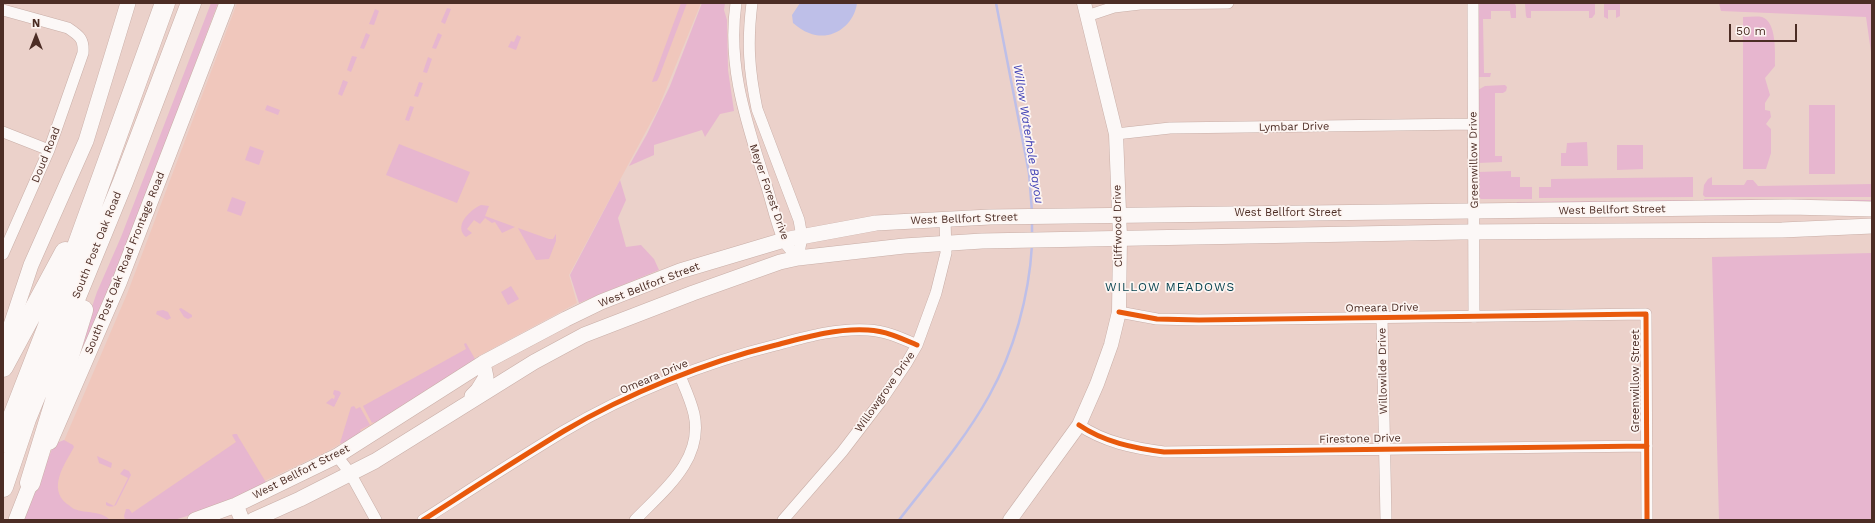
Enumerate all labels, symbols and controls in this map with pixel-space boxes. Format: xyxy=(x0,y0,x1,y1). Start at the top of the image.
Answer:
north arrow xyxy=(16,16,56,56)
scale bar xyxy=(1731,16,1799,42)
text: N xyxy=(32,17,40,30)
text: 50 m xyxy=(1736,24,1766,38)
water label: Willow Waterhole Bayou xyxy=(1010,63,1046,205)
street label: Greenwillow Drive xyxy=(1467,111,1481,209)
street label: Lymbar Drive xyxy=(1259,120,1329,134)
street label: Doud Road xyxy=(29,125,63,185)
street label: Meyer Forest Drive xyxy=(746,142,792,242)
street label: South Post Oak Road Frontage Road xyxy=(82,170,168,356)
street label: Cliffwood Drive xyxy=(1111,185,1125,267)
street label: South Post Oak Road xyxy=(69,190,125,300)
street label: West Bellfort Street xyxy=(1558,202,1666,218)
street label: West Bellfort Street xyxy=(1234,206,1342,220)
street label: West Bellfort Street xyxy=(910,211,1018,227)
street label: West Bellfort Street xyxy=(597,260,701,310)
district label: WILLOW MEADOWS xyxy=(1105,280,1235,294)
street label: Omeara Drive xyxy=(1345,301,1419,315)
street label: Willowilde Drive xyxy=(1376,328,1390,414)
street label: Greenwillow Street xyxy=(1629,329,1643,433)
street label: Willowgrove Drive xyxy=(852,349,918,435)
street label: Omeara Drive xyxy=(618,357,690,397)
street label: Firestone Drive xyxy=(1319,432,1401,446)
street label: West Bellfort Street xyxy=(250,442,352,502)

